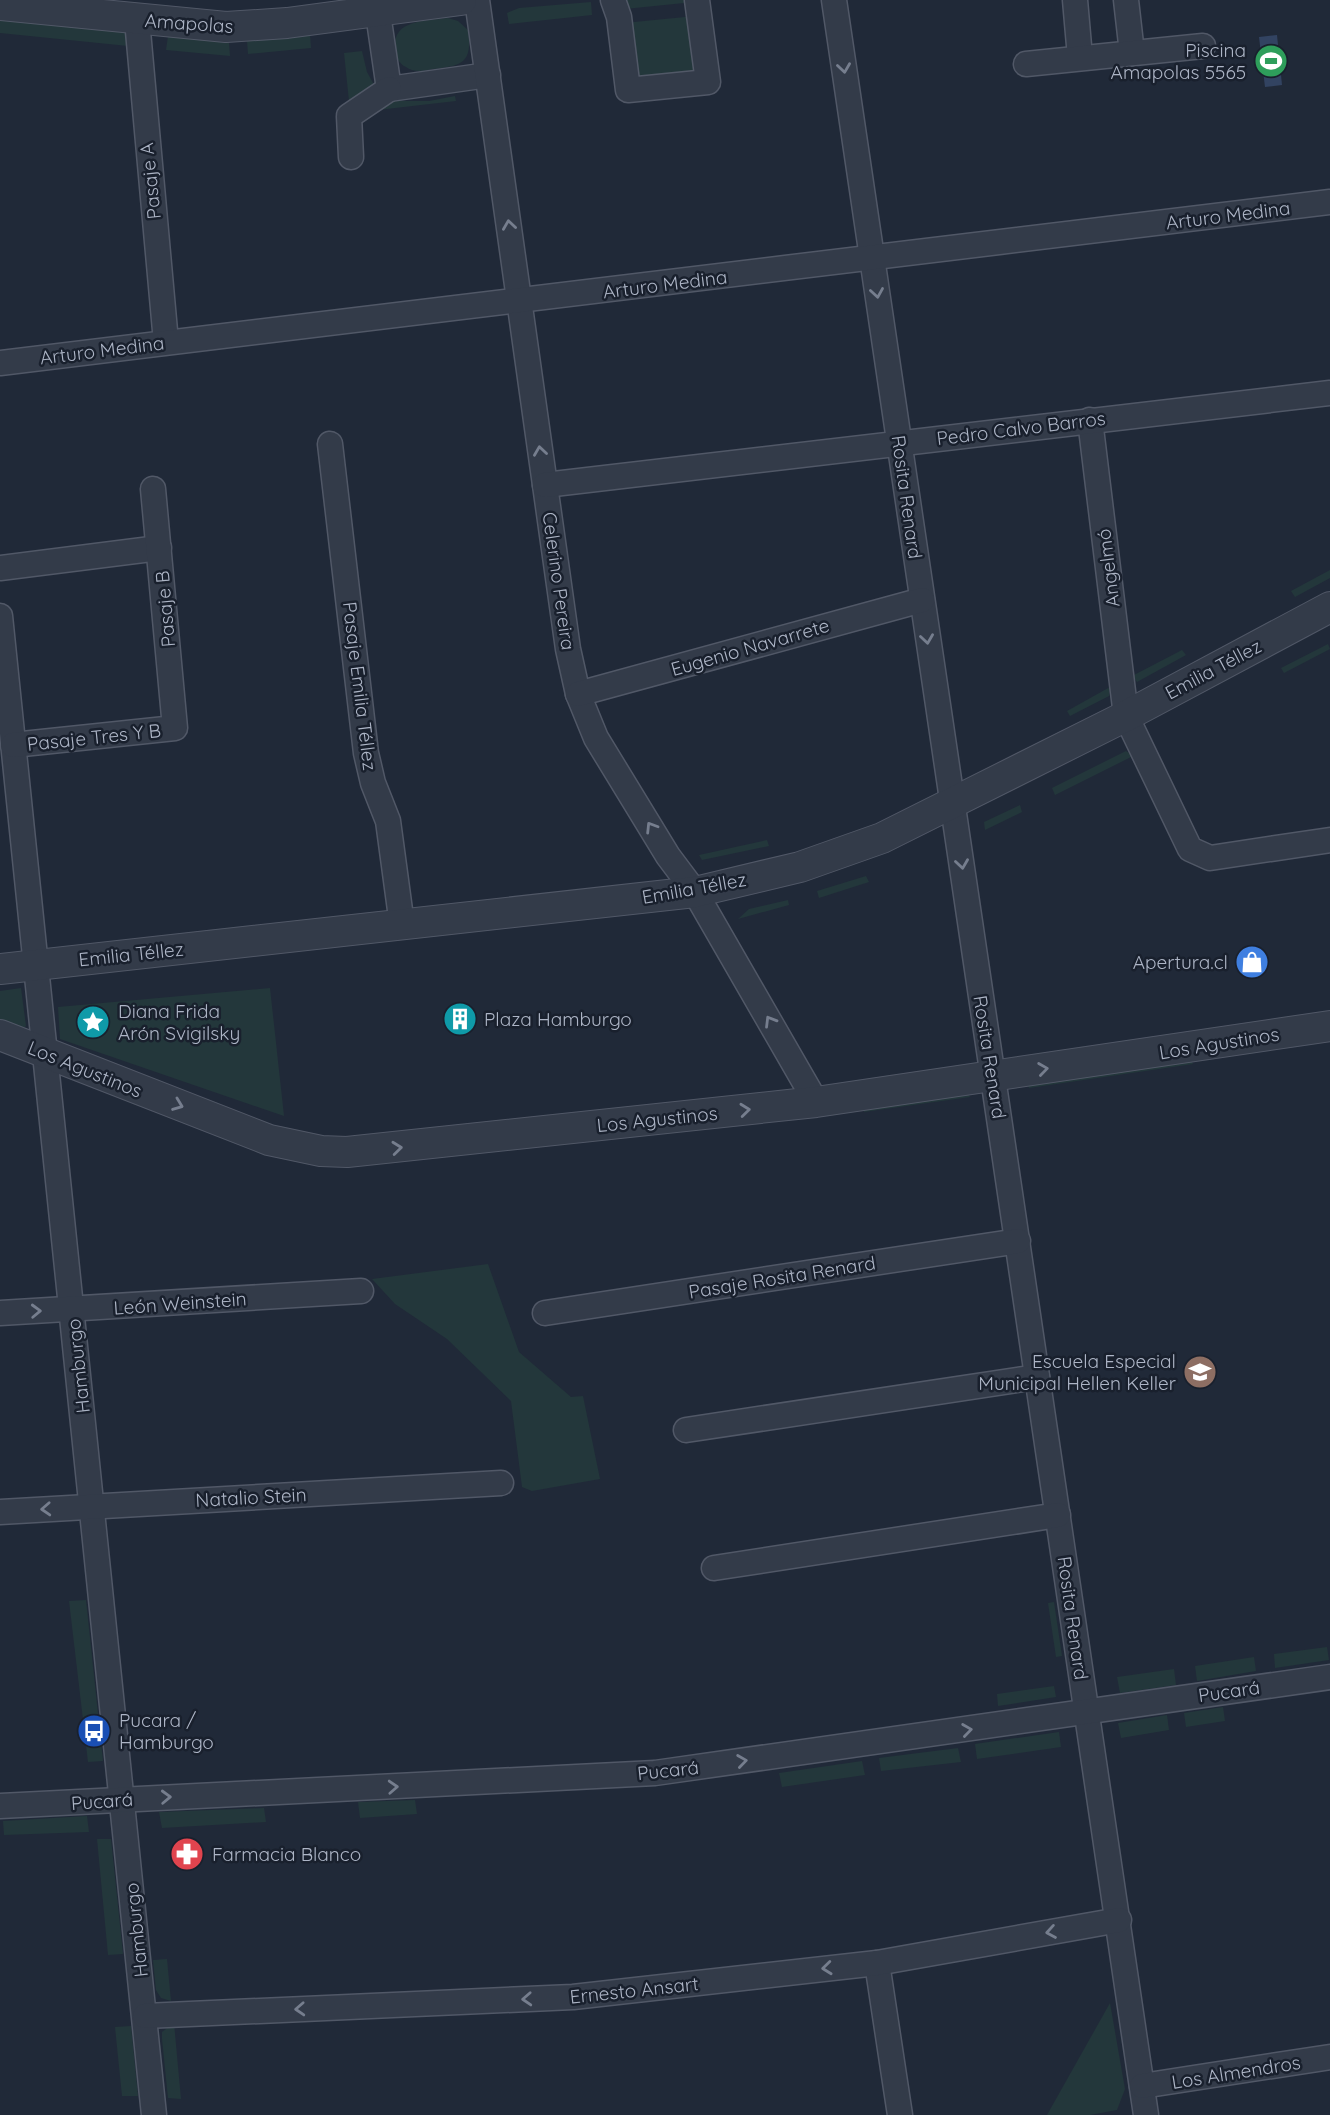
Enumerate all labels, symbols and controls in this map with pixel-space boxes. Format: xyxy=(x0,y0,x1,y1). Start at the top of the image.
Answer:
street label: Amapolas xyxy=(144,8,234,38)
place label: Piscina Amapolas 5565 xyxy=(1111,38,1246,84)
sports icon: Piscina Amapolas 5565 xyxy=(1252,42,1290,80)
one-way arrow xyxy=(836,62,851,73)
street label: Pasaje A xyxy=(134,142,166,220)
street label: Arturo Medina xyxy=(1165,195,1291,235)
one-way arrow xyxy=(502,219,517,231)
street label: Arturo Medina xyxy=(602,264,728,304)
one-way arrow xyxy=(869,287,884,298)
street label: Arturo Medina xyxy=(39,330,165,370)
street label: Pedro Calvo Barros xyxy=(935,406,1107,450)
street label: Rosita Renard xyxy=(886,434,928,560)
one-way arrow xyxy=(533,445,548,457)
street label: Celerino Pereira xyxy=(537,510,581,652)
street label: Angelmó xyxy=(1091,527,1125,609)
street label: Pasaje B xyxy=(150,570,180,648)
street label: Pasaje Emilia Téllez xyxy=(338,600,382,772)
street label: Eugenio Navarrete xyxy=(668,613,832,681)
one-way arrow xyxy=(919,633,934,645)
street label: Emilia Téllez xyxy=(1161,634,1265,704)
street label: Pasaje Tres Y B xyxy=(26,718,162,756)
one-way arrow xyxy=(646,822,659,835)
one-way arrow xyxy=(955,858,970,870)
street label: Emilia Téllez xyxy=(640,867,748,909)
street label: Emilia Téllez xyxy=(77,937,185,971)
shop icon: Apertura.cl xyxy=(1233,943,1271,981)
place label: Apertura.cl xyxy=(1133,950,1228,974)
street label: Rosita Renard xyxy=(968,994,1012,1120)
place label: Diana Frida Arón Svigilsky xyxy=(118,999,240,1045)
building icon: Plaza Hamburgo xyxy=(441,1000,479,1038)
place icon: Diana Frida Arón Svigilsky xyxy=(74,1003,112,1041)
place label: Plaza Hamburgo xyxy=(484,1007,632,1031)
one-way arrow xyxy=(765,1016,778,1029)
street label: Los Agustinos xyxy=(1157,1022,1281,1064)
street label: Los Agustinos xyxy=(24,1035,146,1103)
one-way arrow xyxy=(1038,1062,1049,1077)
one-way arrow xyxy=(171,1097,183,1111)
street label: Los Agustinos xyxy=(595,1101,719,1137)
one-way arrow xyxy=(739,1102,751,1117)
one-way arrow xyxy=(392,1141,403,1156)
street label: Pasaje Rosita Renard xyxy=(687,1250,877,1304)
street label: León Weinstein xyxy=(113,1286,247,1320)
one-way arrow xyxy=(31,1304,42,1319)
street label: Hamburgo xyxy=(61,1318,95,1414)
place label: Escuela Especial Municipal Hellen Keller xyxy=(978,1349,1177,1395)
school or university icon: Escuela Especial Municipal Hellen Keller xyxy=(1181,1353,1219,1391)
street label: Natalio Stein xyxy=(195,1482,307,1512)
one-way arrow xyxy=(41,1501,52,1516)
street label: Rosita Renard xyxy=(1052,1555,1094,1681)
street label: Pucará xyxy=(1197,1675,1261,1707)
place label: Pucara / Hamburgo xyxy=(119,1708,214,1754)
bus stop icon: Pucara / Hamburgo xyxy=(75,1712,113,1750)
one-way arrow xyxy=(962,1723,973,1738)
one-way arrow xyxy=(736,1753,748,1768)
street label: Pucará xyxy=(636,1755,700,1785)
one-way arrow xyxy=(388,1780,399,1795)
street label: Pucará xyxy=(70,1787,134,1815)
one-way arrow xyxy=(161,1790,172,1805)
pharmacy icon: Farmacia Blanco xyxy=(168,1835,206,1873)
place label: Farmacia Blanco xyxy=(212,1842,361,1866)
street label: Hamburgo xyxy=(119,1882,153,1978)
one-way arrow xyxy=(1045,1924,1057,1939)
one-way arrow xyxy=(821,1961,833,1976)
street label: Ernesto Ansart xyxy=(568,1971,700,2009)
one-way arrow xyxy=(522,1991,533,2006)
one-way arrow xyxy=(294,2001,305,2016)
street label: Los Almendros xyxy=(1170,2050,1302,2094)

